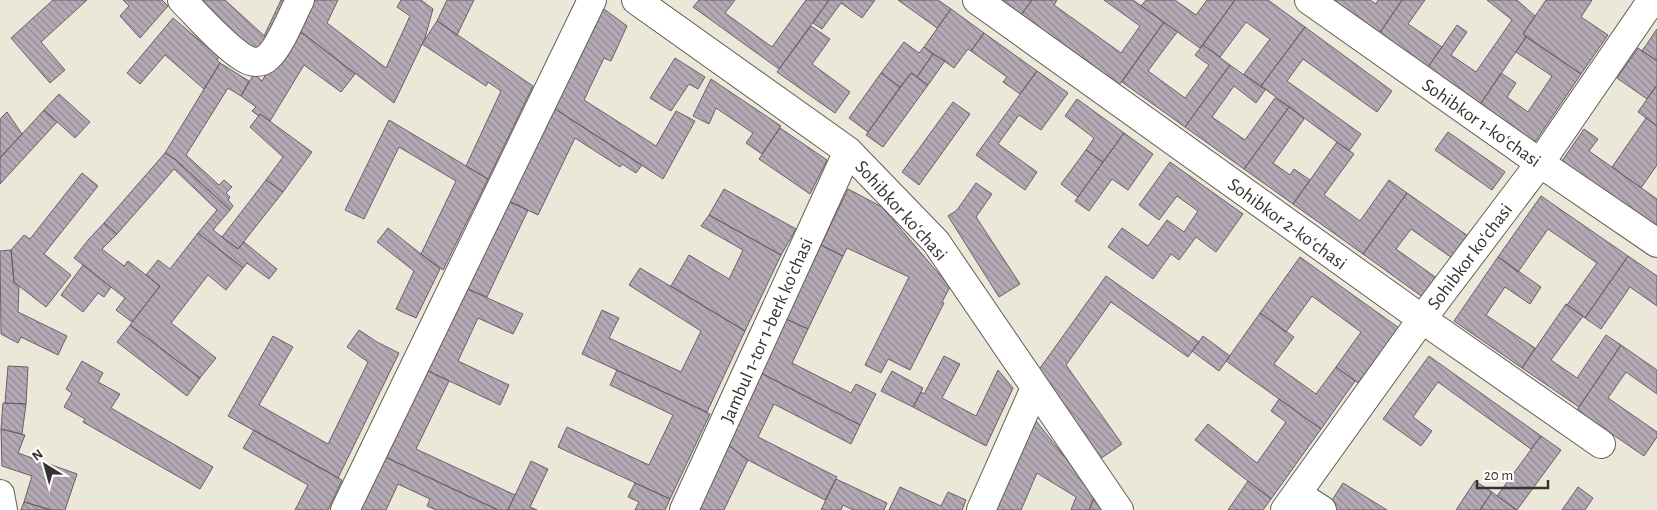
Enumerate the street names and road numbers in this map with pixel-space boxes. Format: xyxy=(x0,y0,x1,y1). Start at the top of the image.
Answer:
street label: Sohibkor 1-koʻchasi xyxy=(1418,75,1544,171)
street label: Sohibkor koʻchasi xyxy=(851,157,951,265)
street label: Sohibkor 2-koʻchasi xyxy=(1224,175,1350,274)
street label: Sohibkor koʻchasi xyxy=(1424,200,1516,313)
street label: Jambul 1-tor 1-berk koʻchasi xyxy=(718,235,817,426)

